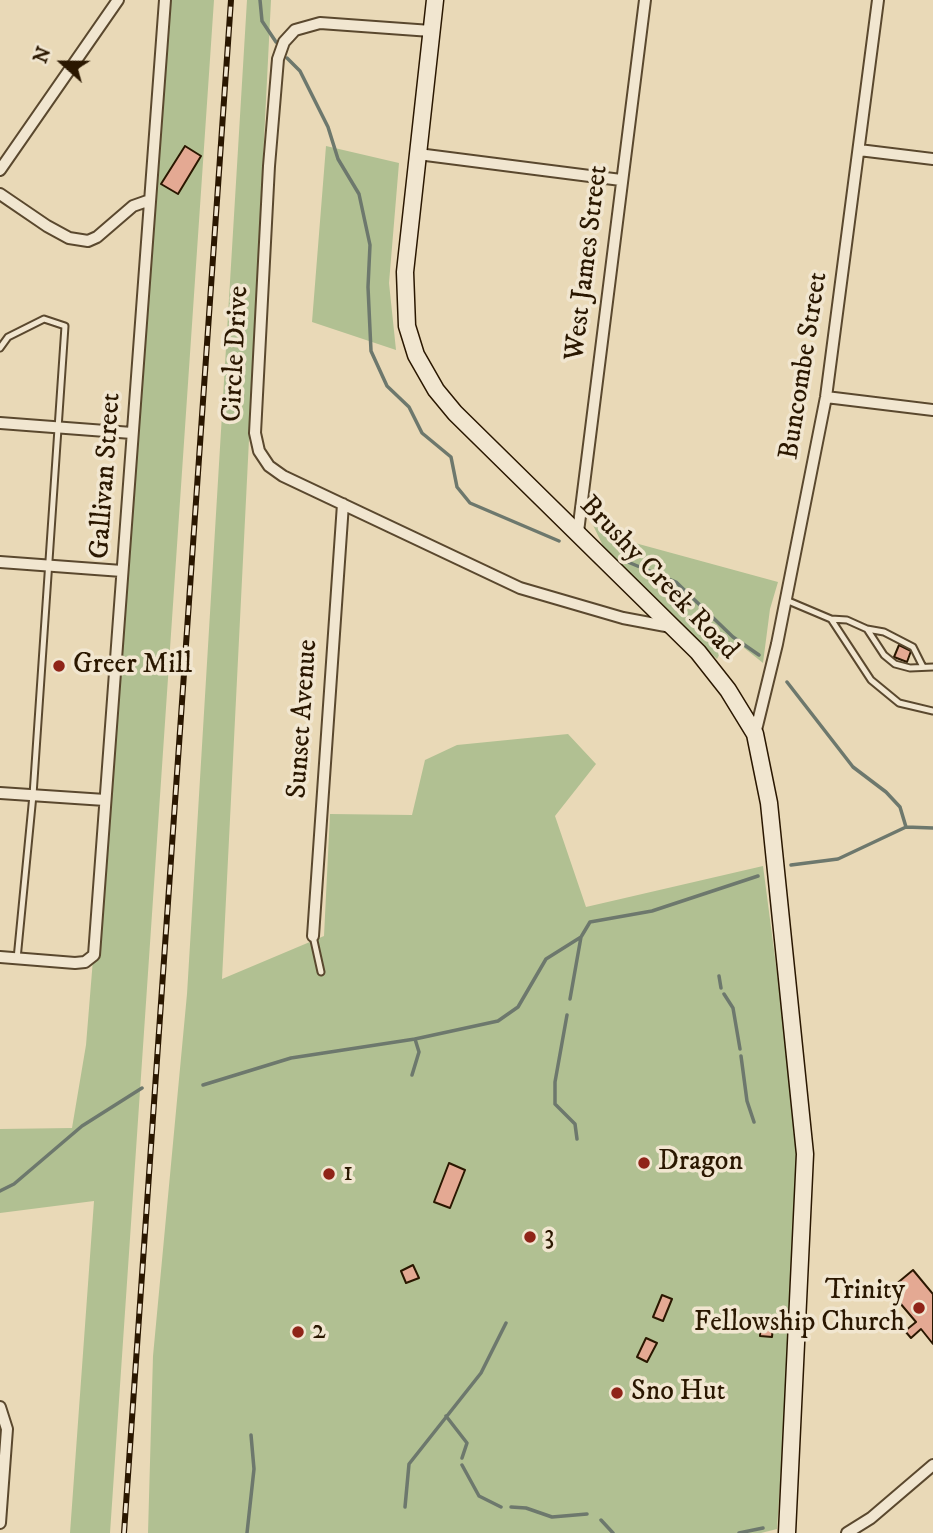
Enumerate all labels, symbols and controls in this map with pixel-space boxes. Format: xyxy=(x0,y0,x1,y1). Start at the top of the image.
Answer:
north arrow xyxy=(28,28,98,98)
text: N xyxy=(29,44,56,67)
street label: West James Street xyxy=(559,163,617,363)
street label: Buncombe Street xyxy=(774,270,836,462)
street label: Circle Drive xyxy=(217,285,257,423)
street label: Gallivan Street xyxy=(84,392,130,560)
street label: Brushy Creek Road xyxy=(571,490,745,668)
street label: Sunset Avenue xyxy=(282,638,326,800)
place label: Greer Mill xyxy=(73,649,192,683)
marker: Greer Mill xyxy=(51,658,67,674)
place label: Dragon xyxy=(658,1146,743,1180)
marker: Dragon xyxy=(636,1155,652,1171)
place label: 1 xyxy=(343,1157,353,1191)
marker: 1 xyxy=(321,1166,337,1182)
place label: 3 xyxy=(544,1220,554,1254)
marker: 3 xyxy=(522,1229,538,1245)
place label: Trinity Fellowship Church xyxy=(694,1275,905,1341)
marker: Trinity Fellowship Church xyxy=(911,1300,927,1316)
place label: 2 xyxy=(312,1315,326,1349)
marker: 2 xyxy=(290,1324,306,1340)
place label: Sno Hut xyxy=(631,1376,725,1410)
marker: Sno Hut xyxy=(609,1385,625,1401)

